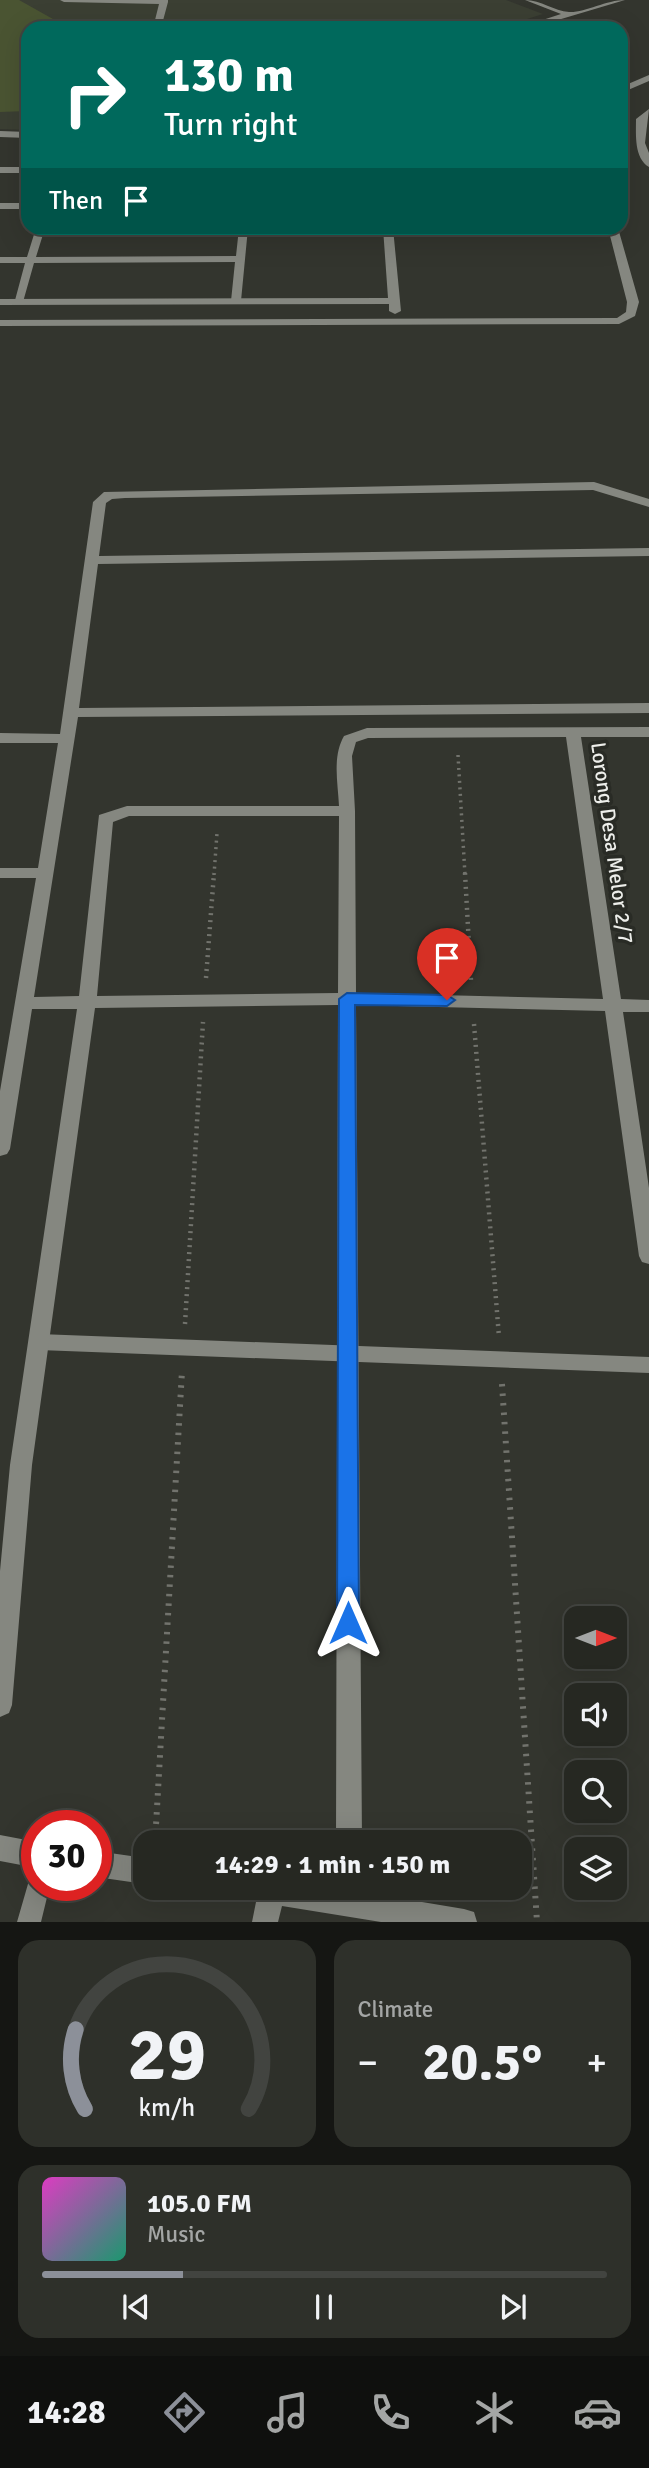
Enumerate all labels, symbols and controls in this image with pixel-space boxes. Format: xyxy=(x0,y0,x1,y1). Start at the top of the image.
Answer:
text: 130 m xyxy=(164,45,294,105)
icon: right xyxy=(49,49,140,140)
text: Turn right xyxy=(164,105,297,144)
icon: arrive xyxy=(117,182,155,220)
text: Then xyxy=(49,185,103,217)
street label: Lorong Desa Melor 2/7 xyxy=(585,740,639,946)
pin xyxy=(417,928,477,1000)
icon: arrive xyxy=(428,939,466,977)
position arrow xyxy=(311,1586,385,1660)
north arrow xyxy=(564,1606,626,1670)
map controls xyxy=(564,1606,627,1900)
button: sound xyxy=(564,1683,627,1746)
button: search xyxy=(564,1760,627,1823)
speed limit sign: 30 xyxy=(21,1810,112,1901)
button: layers xyxy=(564,1837,627,1900)
text: 14:29 · 1 min · 150 m xyxy=(215,1849,450,1881)
text: Climate xyxy=(358,1995,433,2024)
text: 29 xyxy=(127,2012,206,2101)
text: 20.5° xyxy=(422,2030,542,2094)
text: − xyxy=(358,2039,378,2086)
text: + xyxy=(586,2039,607,2086)
text: km/h xyxy=(138,2092,195,2123)
text: 105.0 FM xyxy=(147,2188,252,2220)
text: Music xyxy=(147,2220,205,2249)
icon: previous xyxy=(117,2288,155,2326)
icon: pause xyxy=(305,2288,343,2326)
icon: next xyxy=(494,2288,532,2326)
icon: directions xyxy=(160,2388,209,2437)
icon: music xyxy=(263,2388,312,2437)
icon: phone xyxy=(366,2388,415,2437)
icon: climate xyxy=(470,2388,519,2437)
icon: car xyxy=(573,2388,622,2437)
text: 14:28 xyxy=(27,2393,106,2432)

